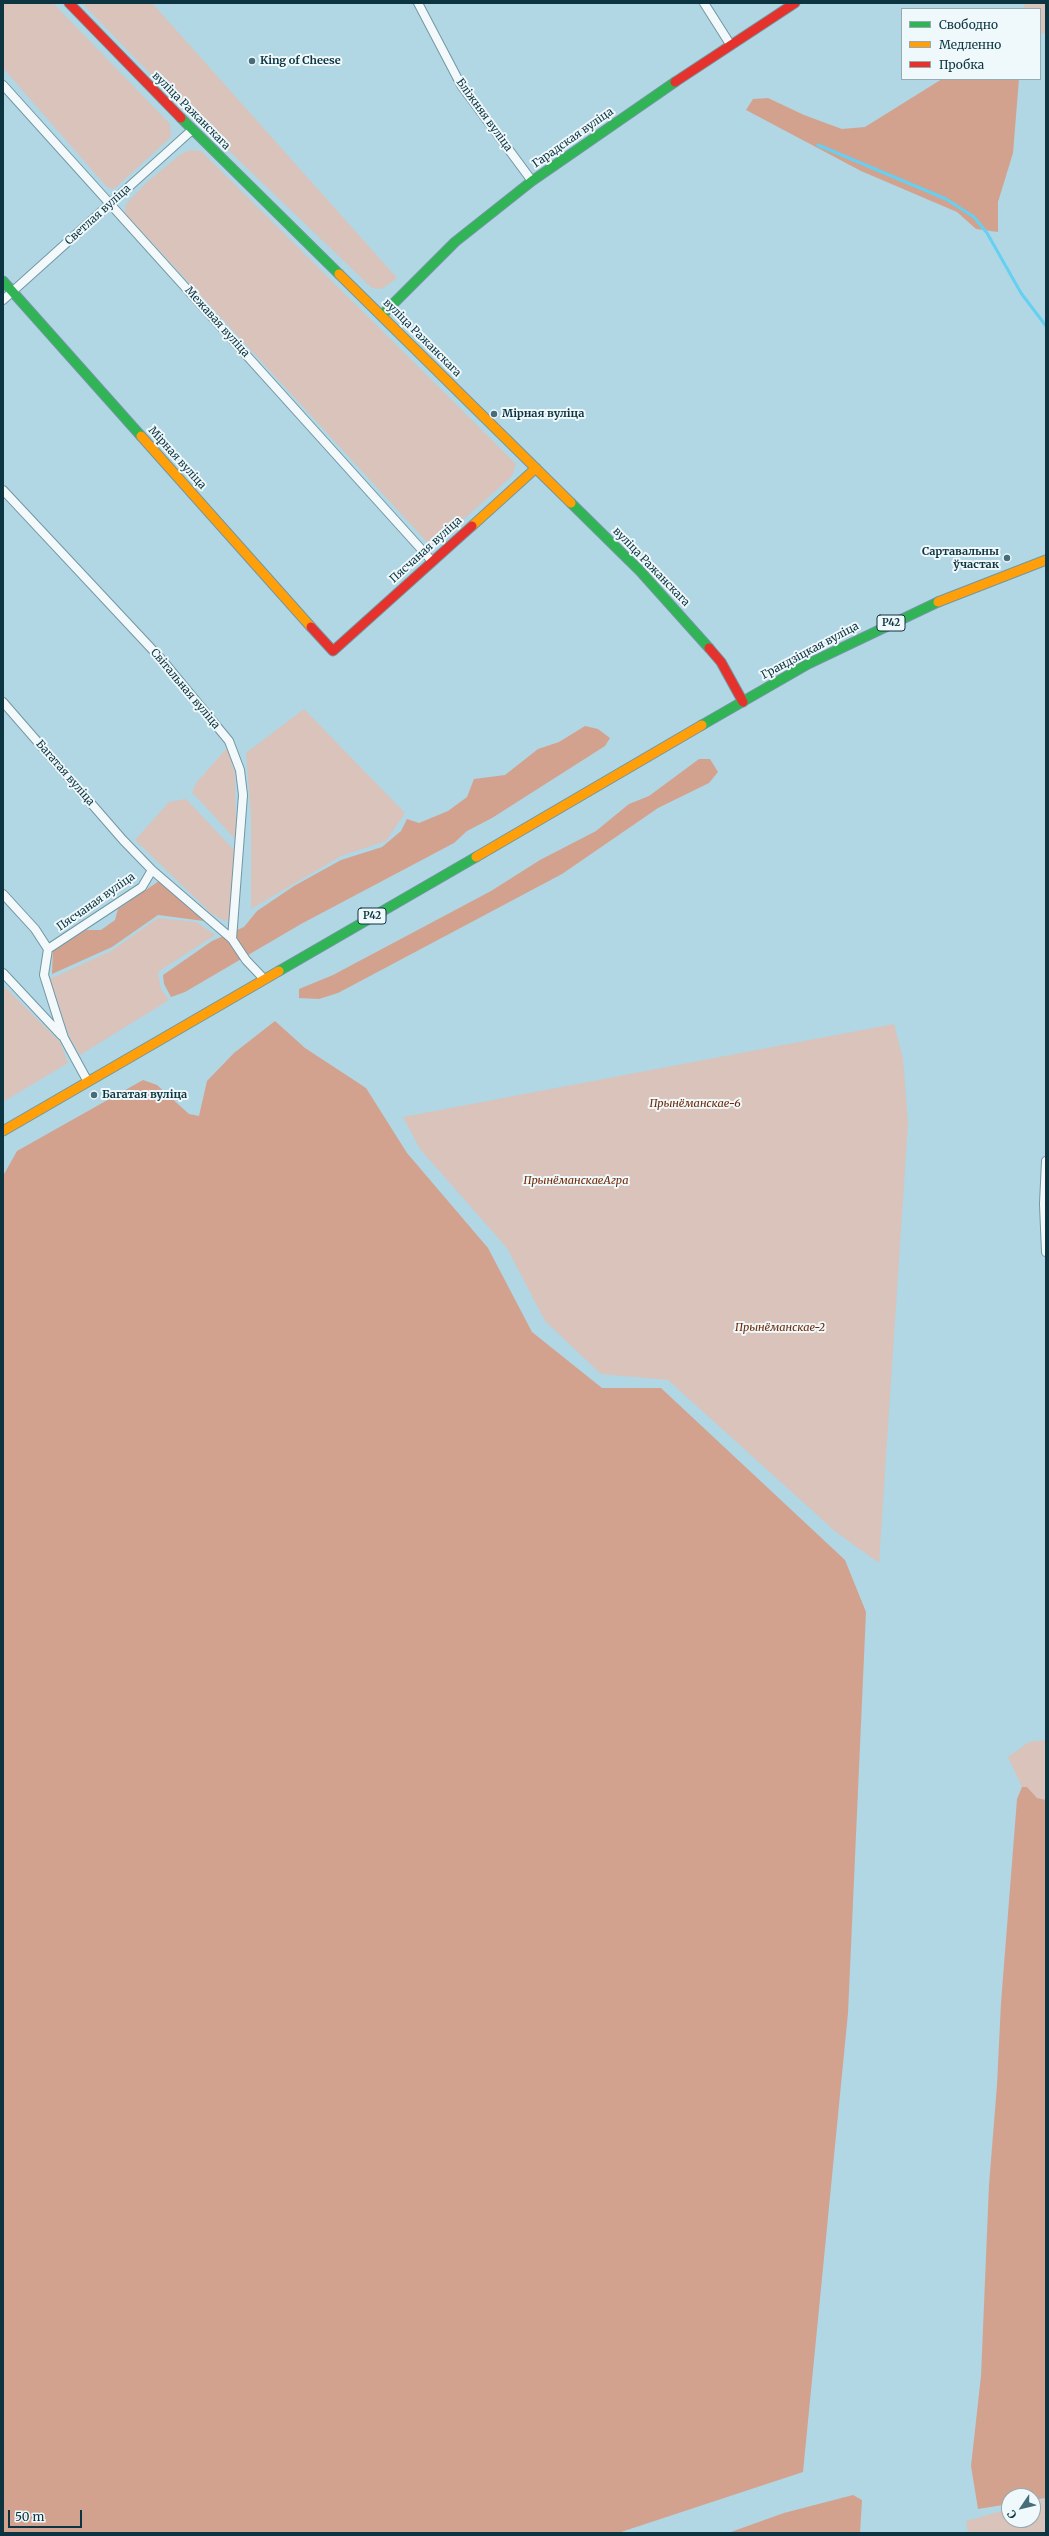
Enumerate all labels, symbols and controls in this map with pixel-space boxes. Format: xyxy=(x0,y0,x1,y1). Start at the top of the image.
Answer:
legend xyxy=(901,8,1041,80)
text: Свободно xyxy=(939,17,998,32)
text: Медленно xyxy=(939,37,1001,52)
place label: King of Cheese xyxy=(260,54,341,68)
marker: King of Cheese xyxy=(247,56,257,66)
text: Пробка xyxy=(939,57,984,72)
street label: вуліца Ражанскага xyxy=(149,69,233,153)
street label: Бліжняя вуліца xyxy=(453,76,515,154)
street label: Гарадская вуліца xyxy=(530,105,616,171)
street label: Светлая вуліца xyxy=(62,182,134,248)
street label: Межавая вуліца xyxy=(182,284,252,360)
street label: вуліца Ражанскага xyxy=(380,296,464,380)
place label: Мірная вуліца xyxy=(502,407,584,421)
marker: Мірная вуліца xyxy=(489,409,499,419)
street label: Мірная вуліца xyxy=(145,424,209,492)
street label: Пясчаная вуліца xyxy=(387,514,465,586)
street label: вуліца Ражанскага xyxy=(610,525,692,609)
place label: Сартавальны ўчастак xyxy=(922,545,999,571)
marker: Сартавальны ўчастак xyxy=(1002,553,1012,563)
road number: Р42 xyxy=(877,615,905,631)
street label: Грандзіцкая вуліца xyxy=(759,620,861,682)
street label: Світальная вуліца xyxy=(148,646,222,732)
street label: Багатая вуліца xyxy=(33,738,97,808)
street label: Пясчаная вуліца xyxy=(54,870,138,934)
road number: Р42 xyxy=(358,908,386,924)
place label: Багатая вуліца xyxy=(102,1088,187,1102)
marker: Багатая вуліца xyxy=(89,1090,99,1100)
park label: Прынёманскае-6 xyxy=(649,1097,741,1111)
park label: ПрынёманскаеАгра xyxy=(524,1174,628,1188)
park label: Прынёманскае-2 xyxy=(735,1321,825,1335)
north arrow xyxy=(1001,2488,1041,2528)
scale bar xyxy=(10,2502,84,2528)
text: С xyxy=(1004,2507,1020,2521)
text: 50 m xyxy=(15,2509,44,2524)

